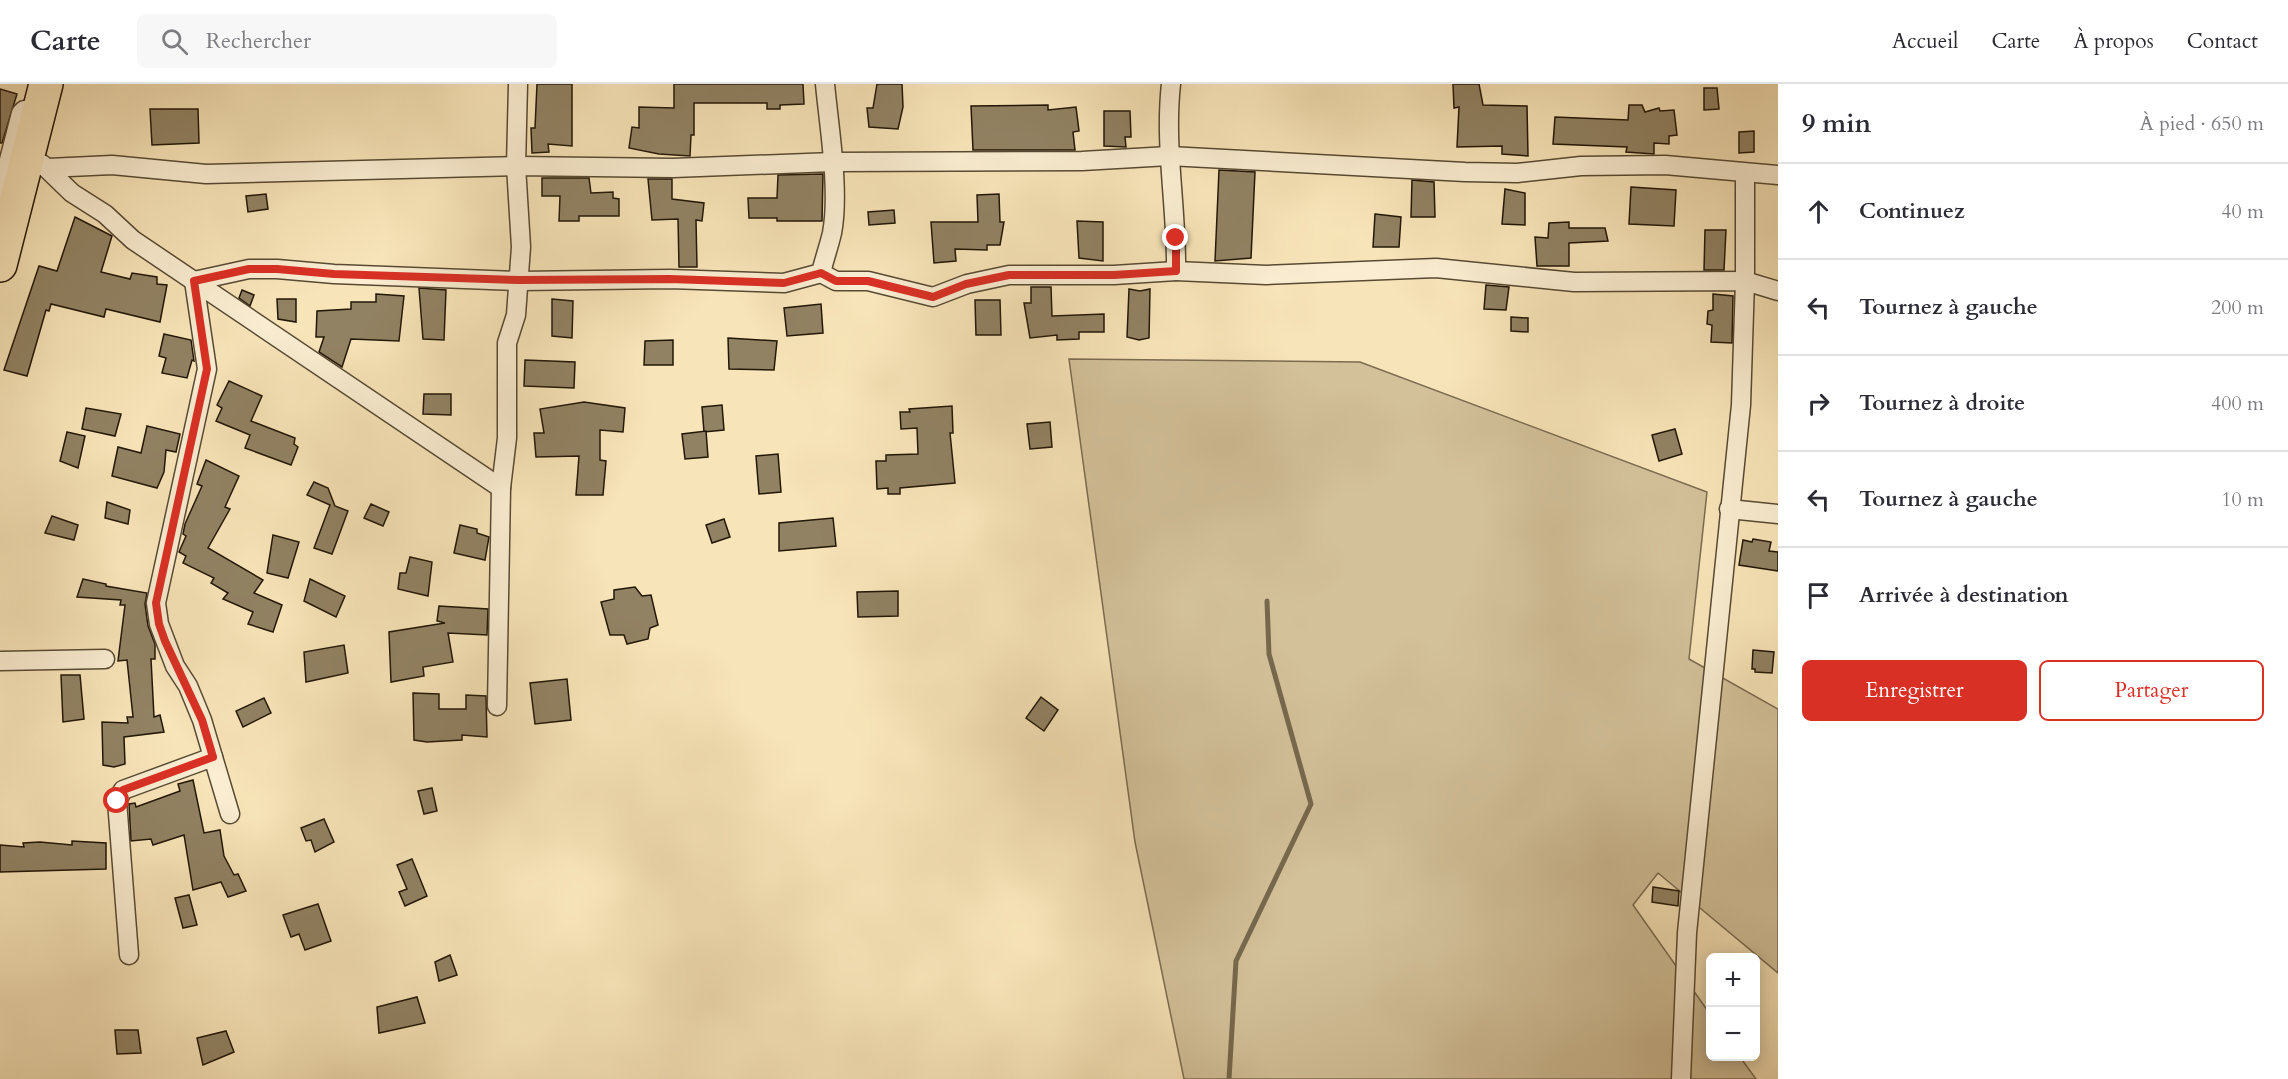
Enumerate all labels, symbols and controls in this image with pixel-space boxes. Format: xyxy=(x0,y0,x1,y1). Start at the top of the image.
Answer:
search box xyxy=(137,14,557,68)
text: Carte xyxy=(30,22,101,60)
icon: search xyxy=(158,25,191,58)
text: Rechercher xyxy=(206,26,311,56)
text: Accueil xyxy=(1892,27,1958,56)
text: Carte xyxy=(1991,27,2040,56)
text: À propos xyxy=(2073,27,2154,56)
text: Contact xyxy=(2187,27,2258,56)
text: 9 min xyxy=(1802,106,1871,141)
text: À pied · 650 m xyxy=(2140,110,2264,137)
icon: ahead xyxy=(1802,195,1835,228)
text: Continuez xyxy=(1859,196,1965,226)
text: 40 m xyxy=(2221,198,2264,225)
route end xyxy=(1162,224,1188,250)
icon: left xyxy=(1802,291,1835,324)
text: Tournez à gauche xyxy=(1859,292,2038,322)
text: 200 m xyxy=(2211,294,2264,321)
icon: right xyxy=(1802,387,1835,420)
text: Tournez à droite xyxy=(1859,388,2025,418)
text: 400 m xyxy=(2211,390,2264,417)
icon: left xyxy=(1802,483,1835,516)
text: Tournez à gauche xyxy=(1859,484,2038,514)
text: 10 m xyxy=(2221,486,2264,513)
icon: arrive xyxy=(1802,579,1835,612)
text: Arrivée à destination xyxy=(1859,580,2069,610)
button: Enregistrer xyxy=(1802,660,2027,721)
button: Partager xyxy=(2039,660,2264,721)
route start xyxy=(103,787,129,813)
map controls xyxy=(1706,953,1760,1061)
button: + xyxy=(1706,953,1760,1007)
button: − xyxy=(1706,1007,1760,1061)

